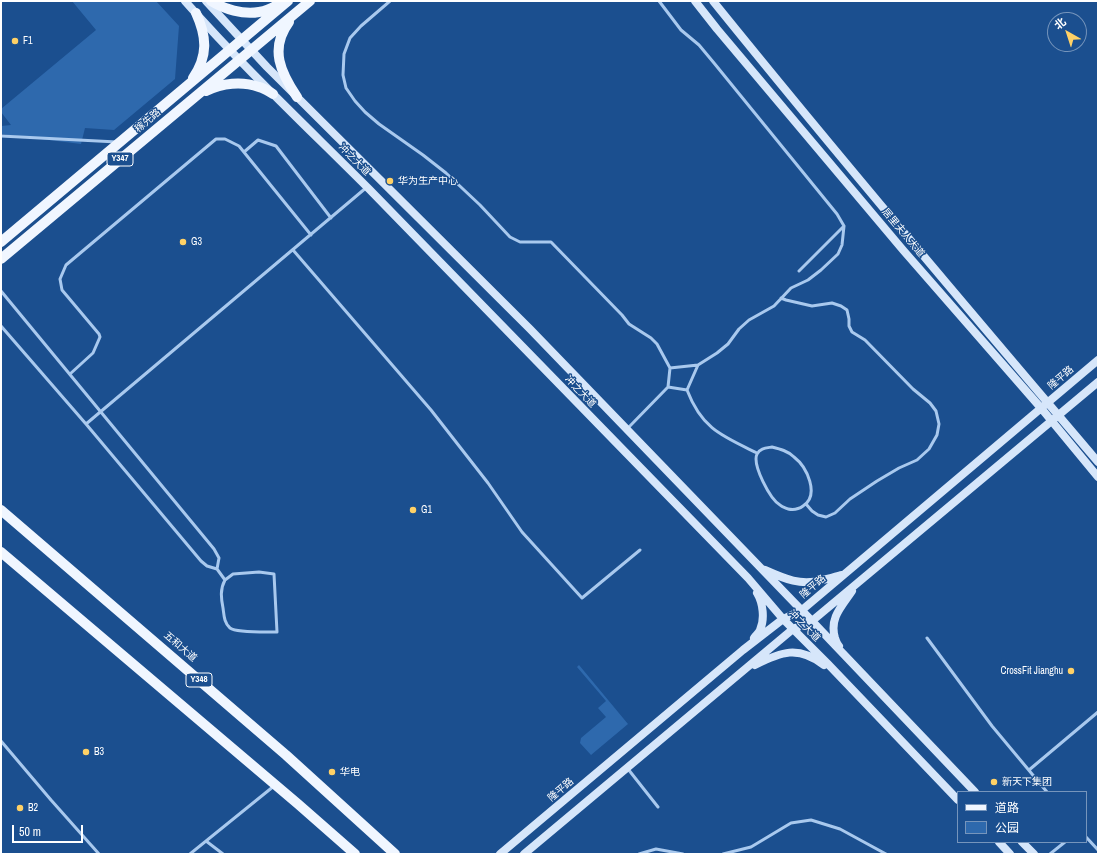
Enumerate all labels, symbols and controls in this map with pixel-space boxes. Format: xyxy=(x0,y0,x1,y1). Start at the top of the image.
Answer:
north arrow xyxy=(1047,12,1087,52)
text: 北 xyxy=(1051,15,1069,32)
place label: F1 xyxy=(23,35,33,47)
marker: F1 xyxy=(10,36,20,46)
street label: 稼先路 xyxy=(133,107,163,135)
street label: 冲之大道 xyxy=(336,142,372,178)
road number: Y347 xyxy=(107,152,133,166)
place label: 华为生产中心 xyxy=(398,175,458,187)
marker: 华为生产中心 xyxy=(385,176,395,186)
street label: 居里夫人大道 xyxy=(879,206,927,260)
place label: G3 xyxy=(191,236,202,248)
marker: G3 xyxy=(178,237,188,247)
street label: 隆平路 xyxy=(1046,364,1076,392)
street label: 冲之大道 xyxy=(562,373,598,411)
place label: G1 xyxy=(421,504,432,516)
marker: G1 xyxy=(408,505,418,515)
street label: 隆平路 xyxy=(798,573,828,601)
street label: 冲之大道 xyxy=(786,608,822,644)
street label: 五和大道 xyxy=(161,629,199,665)
place label: CrossFit Jianghu xyxy=(1001,665,1063,677)
marker: CrossFit Jianghu xyxy=(1066,666,1076,676)
road number: Y348 xyxy=(186,673,212,687)
place label: B3 xyxy=(94,746,104,758)
marker: B3 xyxy=(81,747,91,757)
place label: 华电 xyxy=(340,766,360,778)
marker: 华电 xyxy=(327,767,337,777)
street label: 隆平路 xyxy=(546,776,576,804)
place label: 新天下集团 xyxy=(1002,776,1052,788)
marker: 新天下集团 xyxy=(989,777,999,787)
legend xyxy=(957,791,1087,843)
text: 道路 xyxy=(995,800,1019,816)
place label: B2 xyxy=(28,802,38,814)
marker: B2 xyxy=(15,803,25,813)
scale bar xyxy=(14,817,85,843)
text: 公园 xyxy=(995,820,1019,836)
text: 50 m xyxy=(19,824,41,840)

